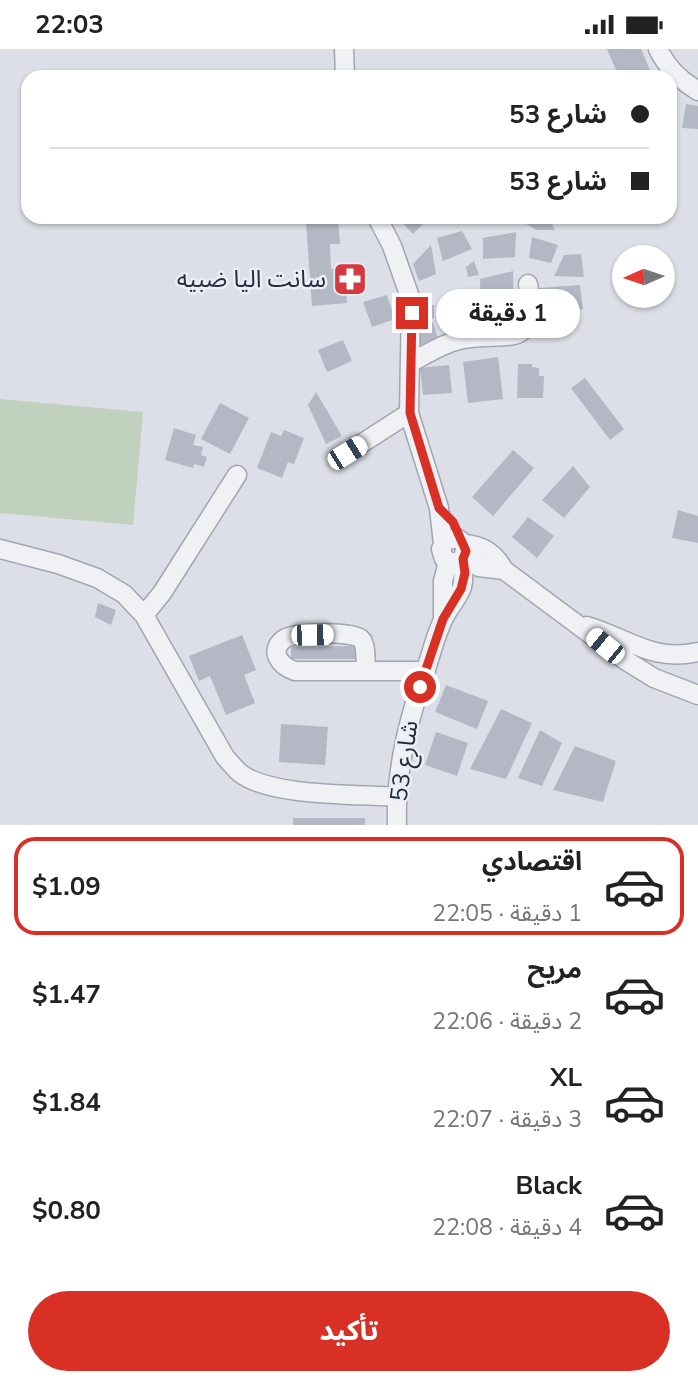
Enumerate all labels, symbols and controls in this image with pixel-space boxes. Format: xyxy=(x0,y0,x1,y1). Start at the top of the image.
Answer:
text: 22:03 xyxy=(35,7,104,42)
text: شارع 53 xyxy=(509,97,607,132)
text: شارع 53 xyxy=(509,164,607,199)
north arrow xyxy=(612,245,676,308)
map controls xyxy=(612,245,675,308)
pharmacy icon: سانت اليا ضبيه xyxy=(331,260,369,298)
place label: سانت اليا ضبيه xyxy=(177,263,326,295)
callout: 1 دقيقة xyxy=(436,289,580,337)
route end xyxy=(396,297,428,329)
text: 1 دقيقة xyxy=(469,298,547,329)
car xyxy=(324,433,371,473)
car xyxy=(291,624,334,646)
car xyxy=(583,625,628,667)
route start xyxy=(404,671,436,703)
street label: شارع 53 xyxy=(382,718,427,804)
text: اقتصادي xyxy=(482,844,582,879)
icon: car xyxy=(603,855,666,918)
text: $1.09 xyxy=(32,869,101,904)
text: 1 دقيقة · 22:05 xyxy=(432,898,582,929)
text: مريح xyxy=(527,952,582,987)
icon: car xyxy=(603,963,666,1026)
text: $1.47 xyxy=(32,977,101,1012)
text: 2 دقيقة · 22:06 xyxy=(432,1006,582,1037)
text: XL xyxy=(550,1060,582,1095)
icon: car xyxy=(603,1071,666,1134)
text: $1.84 xyxy=(32,1085,101,1120)
text: 3 دقيقة · 22:07 xyxy=(432,1104,582,1135)
text: Black xyxy=(515,1168,582,1203)
icon: car xyxy=(603,1179,666,1242)
text: $0.80 xyxy=(32,1193,101,1228)
text: 4 دقيقة · 22:08 xyxy=(432,1212,582,1243)
button: تأكيد xyxy=(28,1291,670,1371)

